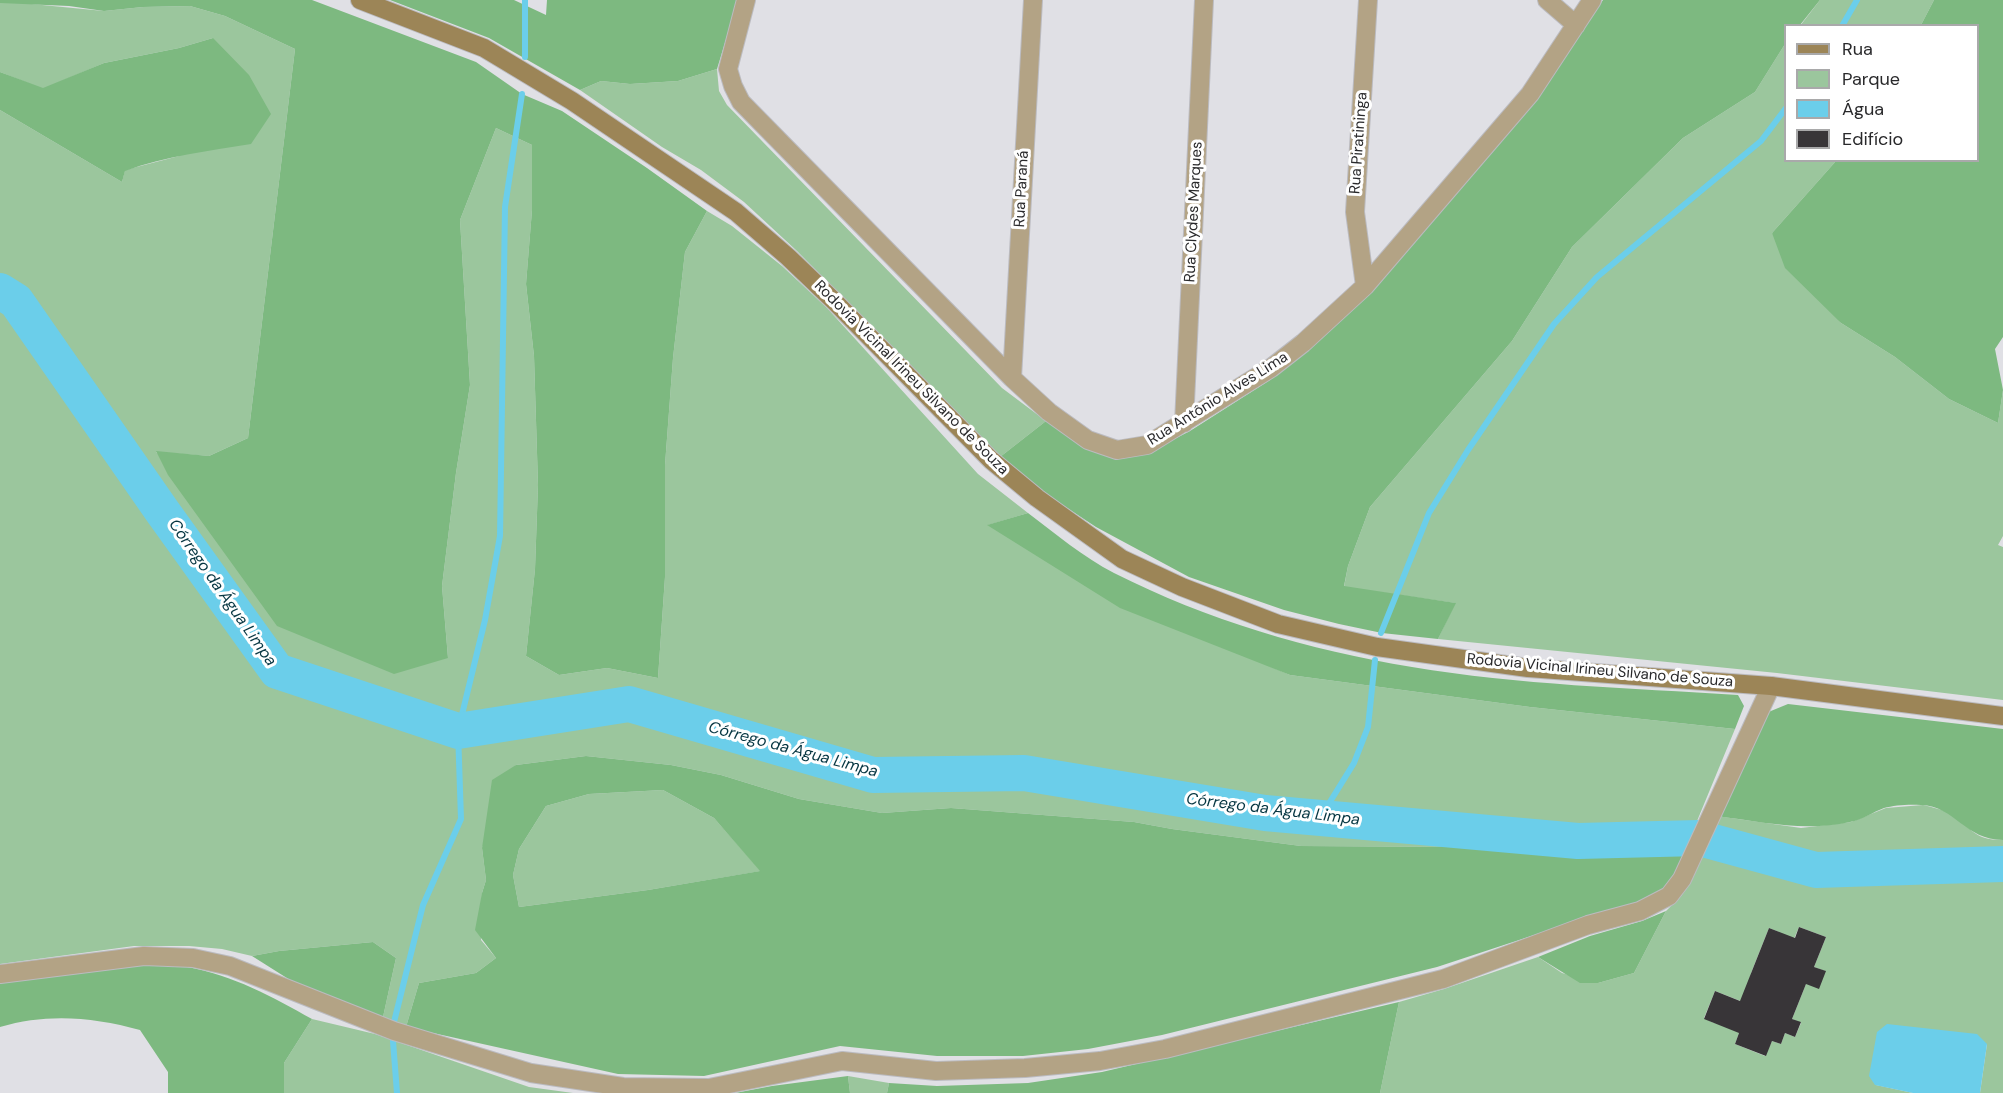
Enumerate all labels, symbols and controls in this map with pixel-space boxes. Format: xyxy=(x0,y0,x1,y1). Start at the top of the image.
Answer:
legend xyxy=(1784,24,1979,162)
text: Rua xyxy=(1842,37,1873,61)
text: Parque xyxy=(1842,67,1900,91)
street label: Rua Piratininga xyxy=(1346,91,1372,195)
text: Água xyxy=(1842,97,1884,121)
text: Edifício xyxy=(1842,127,1903,151)
street label: Rua Clydes Marques xyxy=(1181,141,1207,283)
street label: Rua Paraná xyxy=(1011,150,1033,228)
street label: Rodovia Vicinal Irineu Silvano de Souza xyxy=(810,277,1012,479)
street label: Rua Antônio Alves Lima xyxy=(1145,348,1291,450)
water label: Córrego da Água Limpa xyxy=(164,516,280,670)
street label: Rodovia Vicinal Irineu Silvano de Souza xyxy=(1466,650,1734,692)
water label: Córrego da Água Limpa xyxy=(706,718,880,782)
water label: Córrego da Água Limpa xyxy=(1185,790,1361,830)

